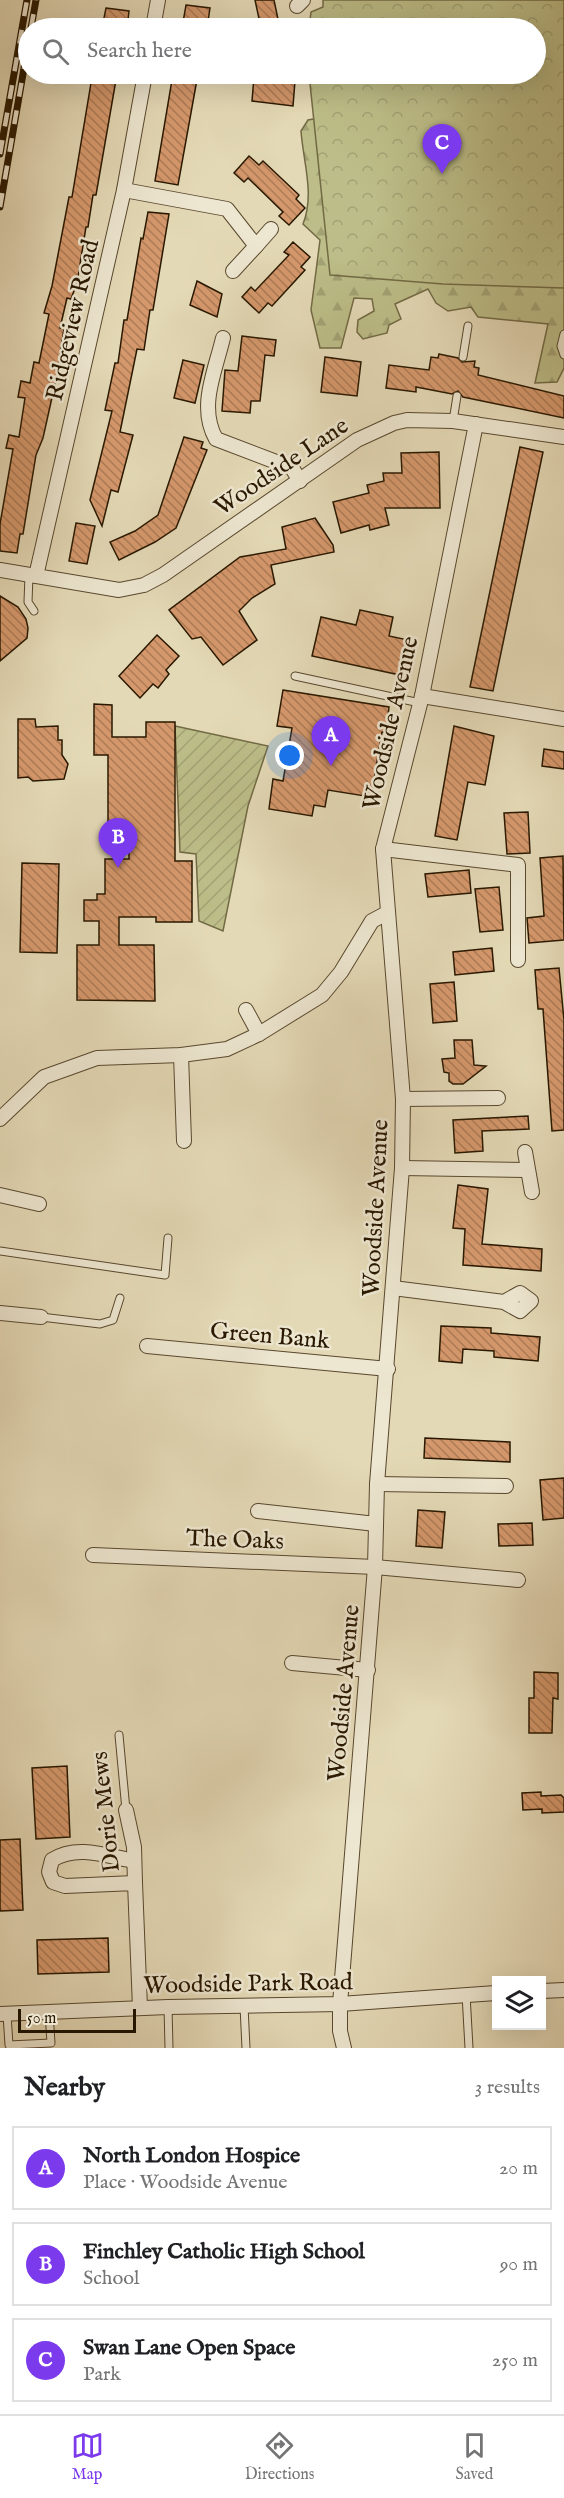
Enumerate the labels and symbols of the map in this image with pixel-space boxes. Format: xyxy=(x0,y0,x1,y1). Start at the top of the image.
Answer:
pin: C xyxy=(422,124,462,174)
street label: Ridgeview Road xyxy=(40,236,107,404)
street label: Woodside Lane xyxy=(209,411,355,524)
street label: Woodside Avenue xyxy=(356,633,427,813)
pin: A xyxy=(312,716,350,766)
your location xyxy=(275,741,304,770)
pin: B xyxy=(98,818,138,868)
street label: Woodside Avenue xyxy=(356,1119,397,1297)
street label: Green Bank xyxy=(209,1316,331,1357)
street label: The Oaks xyxy=(185,1523,284,1558)
street label: Woodside Avenue xyxy=(321,1603,368,1783)
street label: Dorie Mews xyxy=(85,1750,128,1874)
street label: Woodside Park Road xyxy=(143,1967,353,2002)
scale bar xyxy=(18,2006,136,2034)

